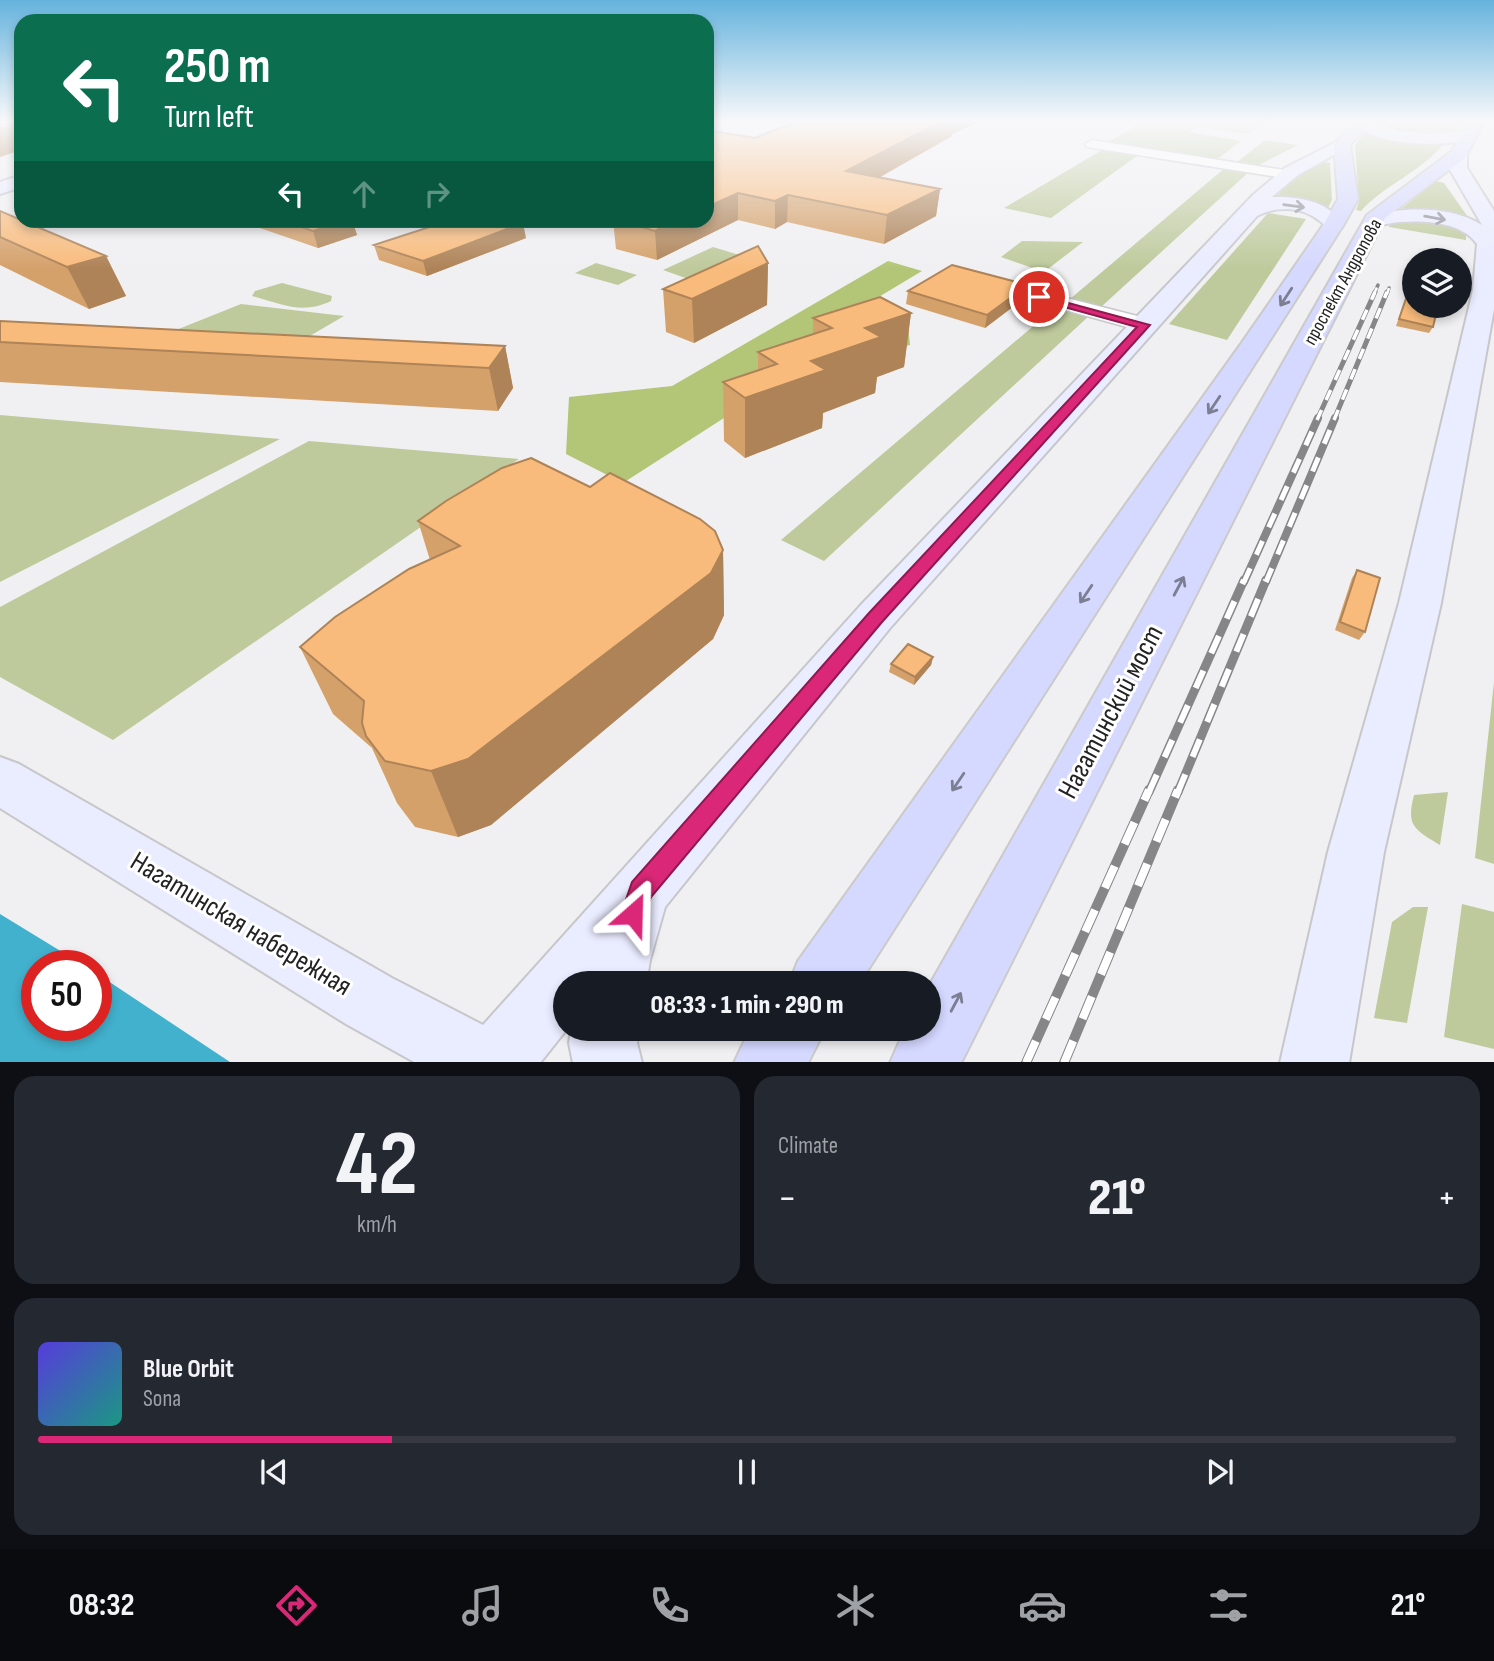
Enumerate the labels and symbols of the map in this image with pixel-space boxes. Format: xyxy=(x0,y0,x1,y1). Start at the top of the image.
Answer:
one-way arrow xyxy=(1282,199,1304,212)
one-way arrow xyxy=(1424,212,1446,225)
street label: проспект Андропова xyxy=(1299,215,1387,349)
pin xyxy=(1009,267,1069,327)
one-way arrow xyxy=(1278,287,1292,307)
one-way arrow xyxy=(1207,395,1221,415)
one-way arrow xyxy=(1173,576,1186,597)
one-way arrow xyxy=(1079,584,1093,603)
street label: Нагатинский мост xyxy=(1051,620,1171,804)
one-way arrow xyxy=(951,772,965,791)
street label: Нагатинская набережная xyxy=(124,845,358,1003)
position arrow xyxy=(596,877,670,951)
speed limit sign: 50 xyxy=(21,950,112,1041)
one-way arrow xyxy=(949,993,963,1013)

